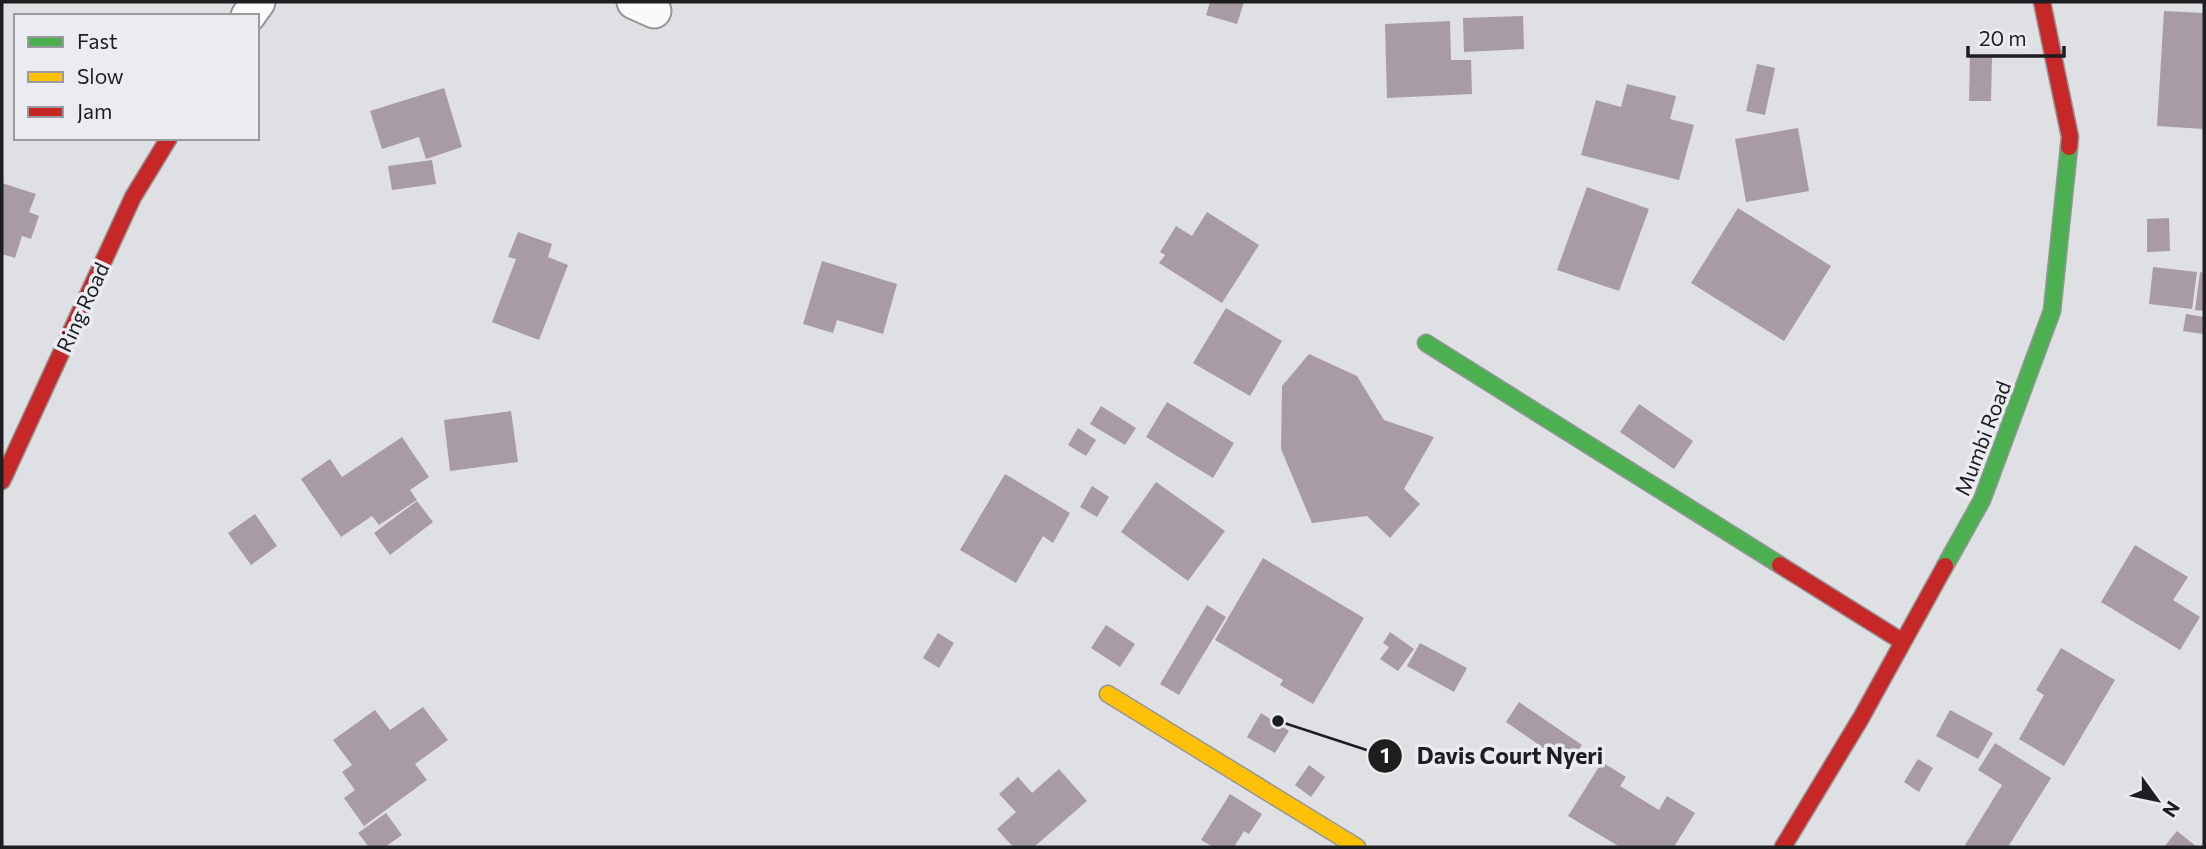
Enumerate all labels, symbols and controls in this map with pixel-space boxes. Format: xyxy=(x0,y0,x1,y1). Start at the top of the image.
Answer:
legend xyxy=(14,14,259,140)
scale bar xyxy=(1968,14,2064,58)
text: 20 m xyxy=(1979,25,2027,50)
text: Fast xyxy=(77,28,118,53)
text: Slow xyxy=(77,63,124,88)
text: Jam xyxy=(77,98,112,123)
street label: Ring Road xyxy=(50,258,114,356)
street label: Mumbi Road xyxy=(1949,377,2015,499)
callout: Davis Court Nyeri xyxy=(1368,734,1617,778)
text: Davis Court Nyeri xyxy=(1417,741,1603,769)
text: 1 xyxy=(1380,742,1390,767)
north arrow xyxy=(2122,765,2192,835)
text: N xyxy=(2158,797,2185,822)

